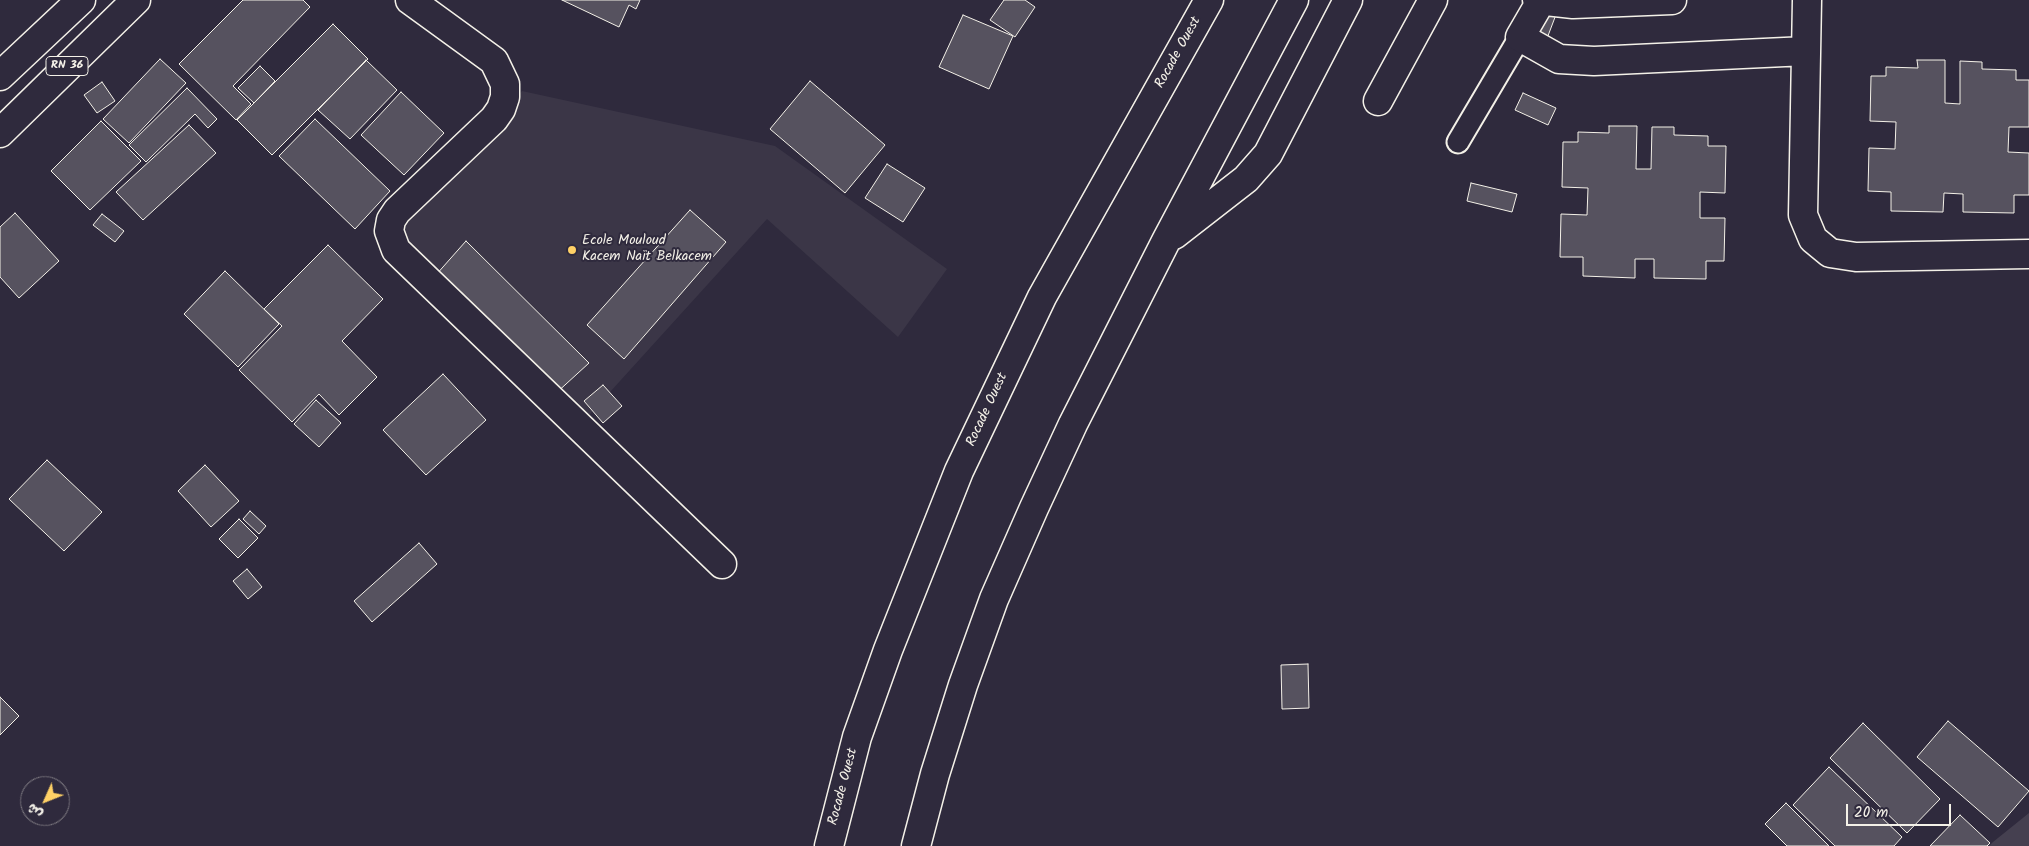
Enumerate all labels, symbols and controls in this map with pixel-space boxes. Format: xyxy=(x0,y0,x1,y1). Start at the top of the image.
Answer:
street label: Rocade Ouest xyxy=(1152,14,1206,92)
road number: RN 36 xyxy=(46,56,88,76)
place label: Ecole Mouloud Kacem Naït Belkacem xyxy=(582,234,712,266)
marker: Ecole Mouloud Kacem Naït Belkacem xyxy=(566,244,578,256)
street label: Rocade Ouest xyxy=(964,371,1012,449)
street label: Rocade Ouest xyxy=(826,747,862,827)
north arrow xyxy=(20,776,70,826)
scale bar xyxy=(1849,794,1954,826)
text: ش xyxy=(22,798,48,824)
text: 20 m xyxy=(1854,801,1888,825)

